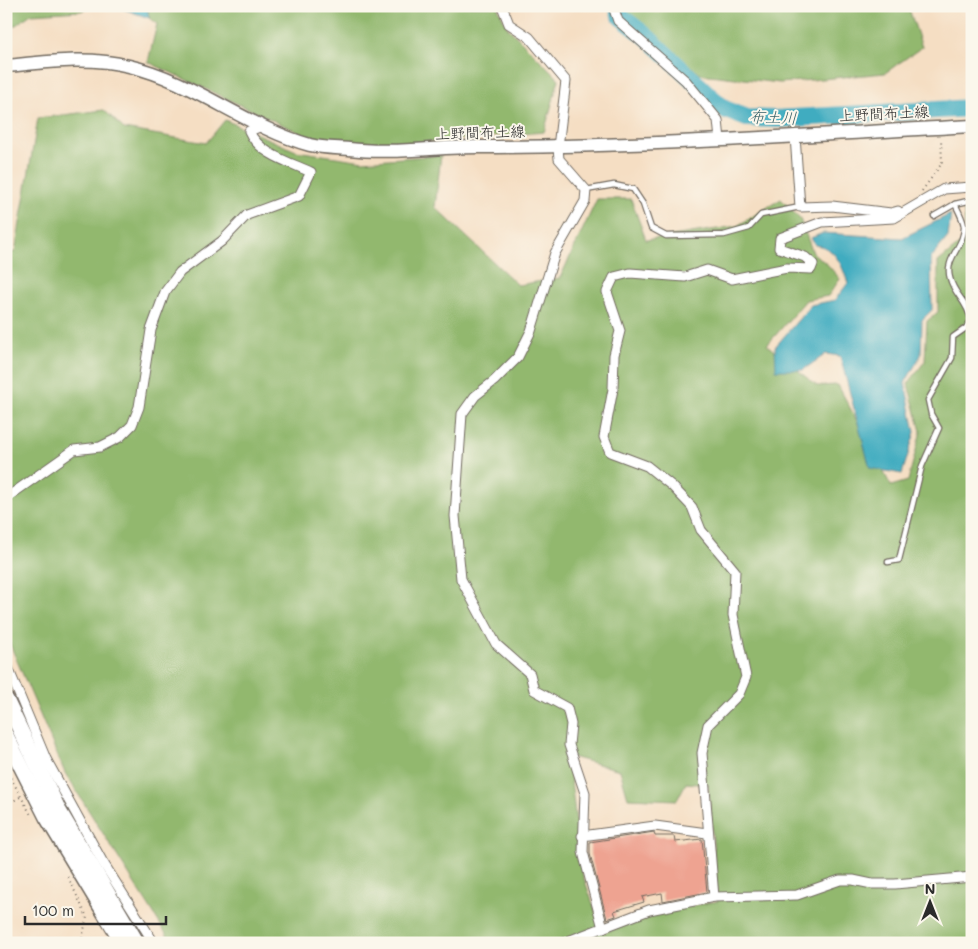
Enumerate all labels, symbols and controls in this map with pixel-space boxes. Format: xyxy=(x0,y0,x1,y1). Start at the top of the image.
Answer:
street label: 上野間布土線 xyxy=(838,101,929,125)
water label: 布土川 xyxy=(749,105,797,128)
street label: 上野間布土線 xyxy=(435,120,525,144)
north arrow xyxy=(906,876,956,926)
text: N xyxy=(925,879,935,898)
scale bar xyxy=(25,894,166,926)
text: 100 m xyxy=(32,900,74,920)

